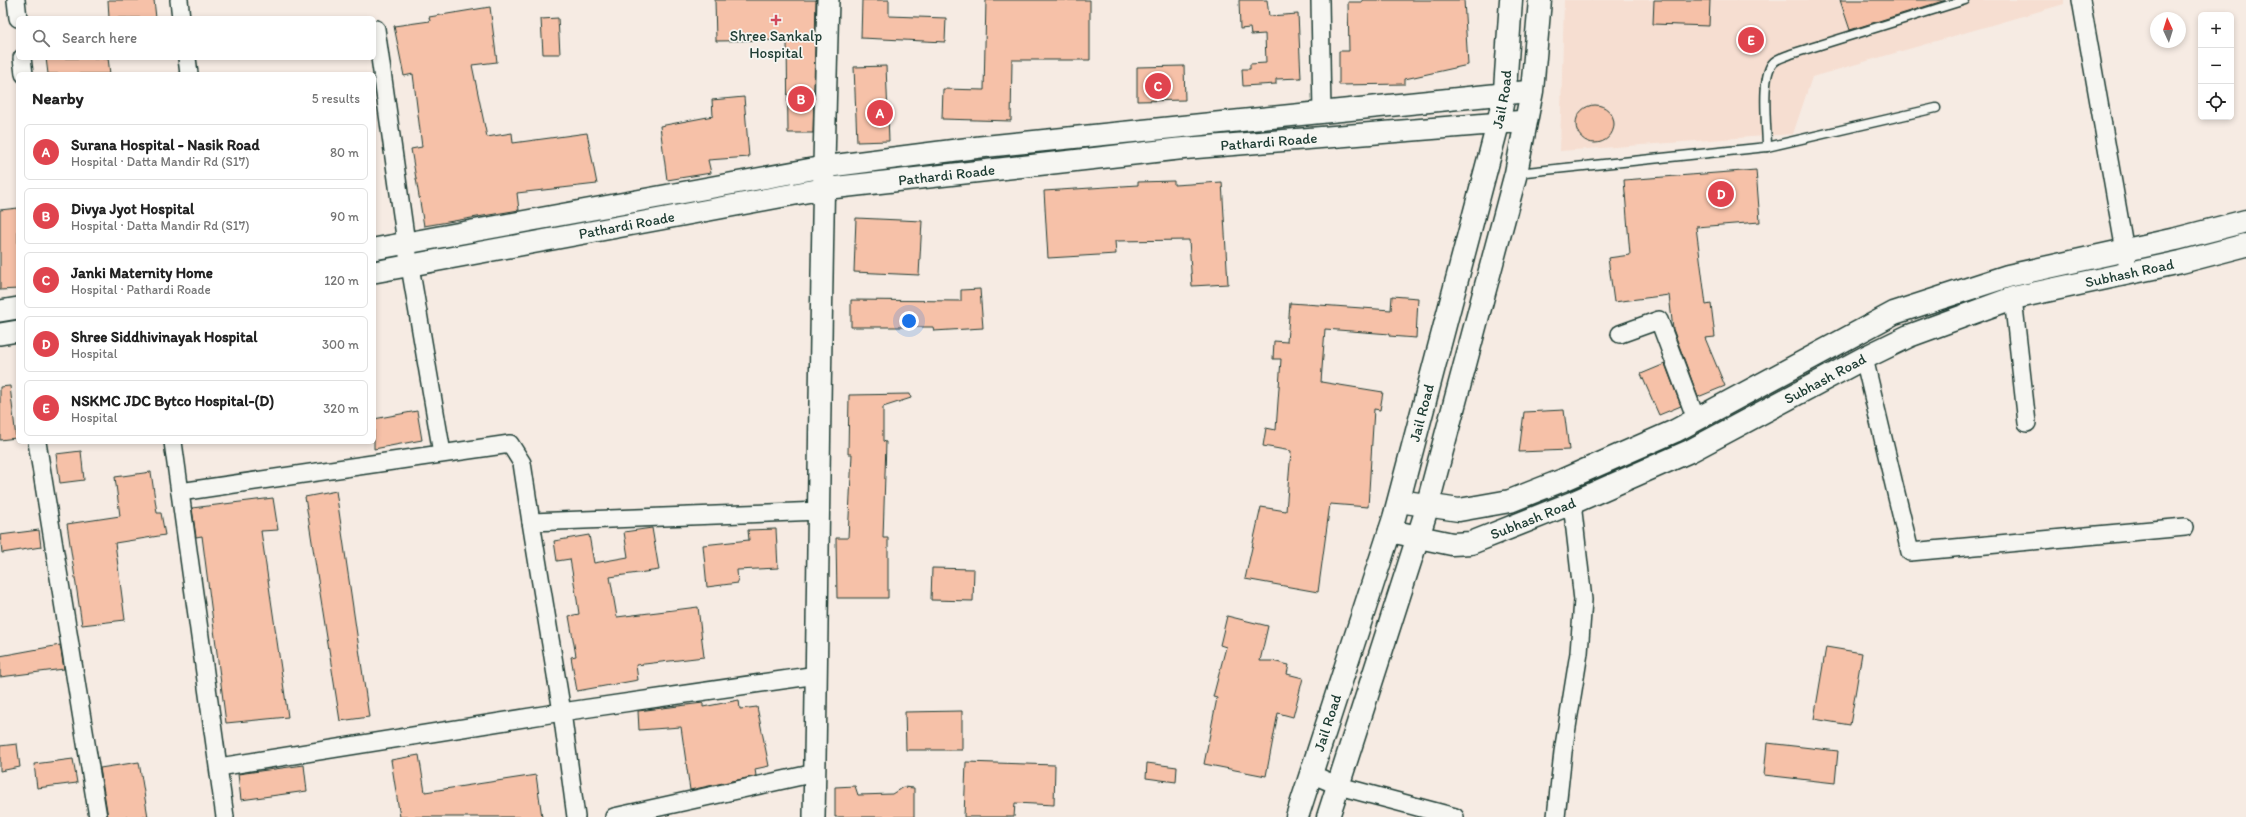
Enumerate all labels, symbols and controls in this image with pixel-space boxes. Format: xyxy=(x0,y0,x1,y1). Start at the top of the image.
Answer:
north arrow xyxy=(2150,12,2186,48)
map controls xyxy=(2198,12,2234,120)
button: + xyxy=(2198,12,2234,48)
marker: Shree Sankalp Hospital xyxy=(770,14,782,26)
search box xyxy=(16,16,376,60)
pin: E xyxy=(1738,25,1764,55)
icon: search xyxy=(30,27,52,49)
place label: Shree Sankalp Hospital xyxy=(730,27,822,62)
text: Search here xyxy=(62,29,137,47)
button: − xyxy=(2198,48,2234,84)
street label: Jail Road xyxy=(1488,69,1515,131)
pin: C xyxy=(1145,71,1171,101)
pin: B xyxy=(788,84,814,114)
button: locate xyxy=(2198,84,2234,120)
text: Nearby xyxy=(32,88,84,108)
text: 5 results xyxy=(312,91,360,106)
pin: A xyxy=(867,98,893,128)
street label: Pathardi Roade xyxy=(1220,129,1318,155)
text: Surana Hospital - Nasik Road xyxy=(71,136,260,154)
text: A xyxy=(42,145,50,160)
text: 80 m xyxy=(330,145,359,160)
text: Hospital · Datta Mandir Rd (S17) xyxy=(71,154,250,169)
street label: Pathardi Roade xyxy=(897,161,996,189)
pin: D xyxy=(1708,179,1734,209)
text: Divya Jyot Hospital xyxy=(71,200,194,218)
street label: Pathardi Roade xyxy=(577,207,676,243)
text: B xyxy=(42,209,50,224)
text: 90 m xyxy=(330,209,359,224)
text: Hospital · Datta Mandir Rd (S17) xyxy=(71,218,250,233)
street label: Subhash Road xyxy=(2083,255,2175,291)
text: Janki Maternity Home xyxy=(71,264,213,282)
text: C xyxy=(42,273,50,288)
text: 120 m xyxy=(324,273,359,288)
text: Hospital · Pathardi Roade xyxy=(71,282,211,297)
your location xyxy=(899,311,919,331)
text: Shree Siddhivinayak Hospital xyxy=(71,328,258,346)
text: D xyxy=(42,337,50,352)
text: 300 m xyxy=(322,337,359,352)
text: Hospital xyxy=(71,346,118,361)
street label: Subhash Road xyxy=(1781,350,1869,408)
street label: Jail Road xyxy=(1405,382,1438,444)
text: NSKMC JDC Bytco Hospital-(D) xyxy=(71,392,274,410)
text: E xyxy=(42,401,50,416)
text: 320 m xyxy=(323,401,359,416)
text: Hospital xyxy=(71,410,118,425)
street label: Subhash Road xyxy=(1488,493,1578,543)
street label: Jail Road xyxy=(1310,692,1345,754)

